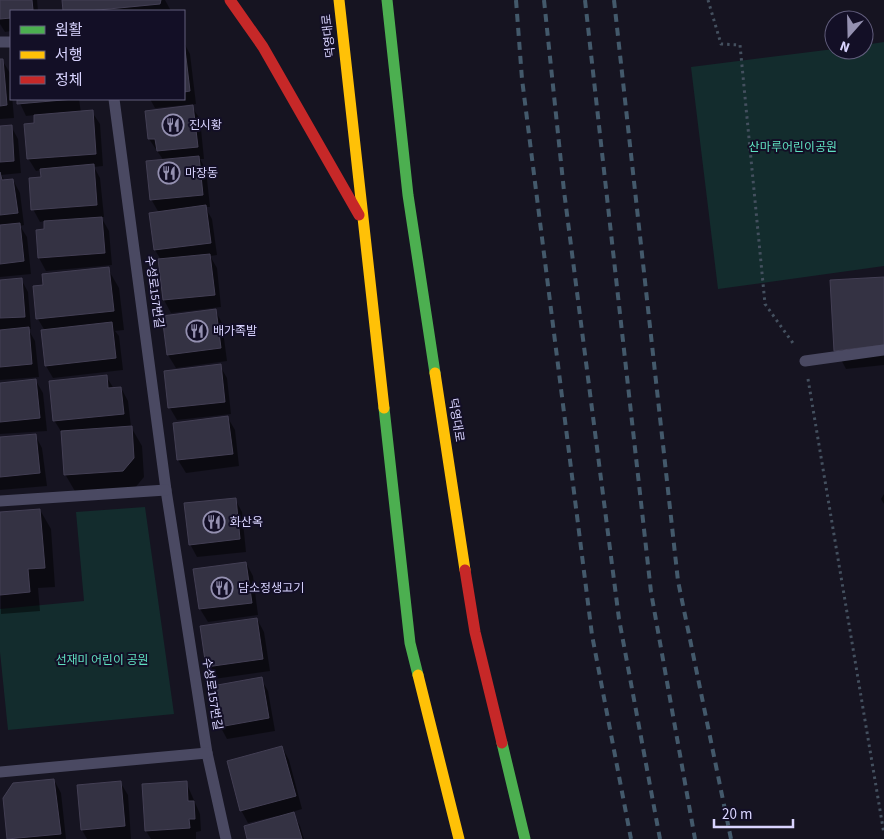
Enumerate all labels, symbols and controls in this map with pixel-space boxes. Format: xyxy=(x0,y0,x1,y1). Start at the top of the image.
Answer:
legend xyxy=(10,10,185,100)
north arrow xyxy=(824,10,874,60)
street label: 덕영대로 xyxy=(318,13,340,59)
text: 원활 xyxy=(55,20,83,41)
text: N xyxy=(837,35,853,57)
text: 서행 xyxy=(55,45,83,66)
text: 정체 xyxy=(55,70,83,91)
restaurant icon: 진시황 xyxy=(161,113,185,137)
place label: 진시황 xyxy=(189,117,222,134)
park label: 산마루어린이공원 xyxy=(749,139,837,156)
restaurant icon: 마장동 xyxy=(157,161,181,185)
place label: 마장동 xyxy=(185,165,218,182)
street label: 수성로157번길 xyxy=(140,255,168,329)
restaurant icon: 배가족발 xyxy=(185,319,209,343)
place label: 배가족발 xyxy=(213,323,257,340)
street label: 덕영대로 xyxy=(444,397,468,443)
restaurant icon: 화산옥 xyxy=(202,510,226,534)
place label: 화산옥 xyxy=(230,514,263,531)
restaurant icon: 담소정생고기 xyxy=(210,576,234,600)
place label: 담소정생고기 xyxy=(238,580,304,597)
park label: 선재미 어린이 공원 xyxy=(55,652,149,669)
street label: 수성로157번길 xyxy=(198,657,226,731)
scale bar xyxy=(714,796,793,828)
text: 20 m xyxy=(722,804,752,825)

